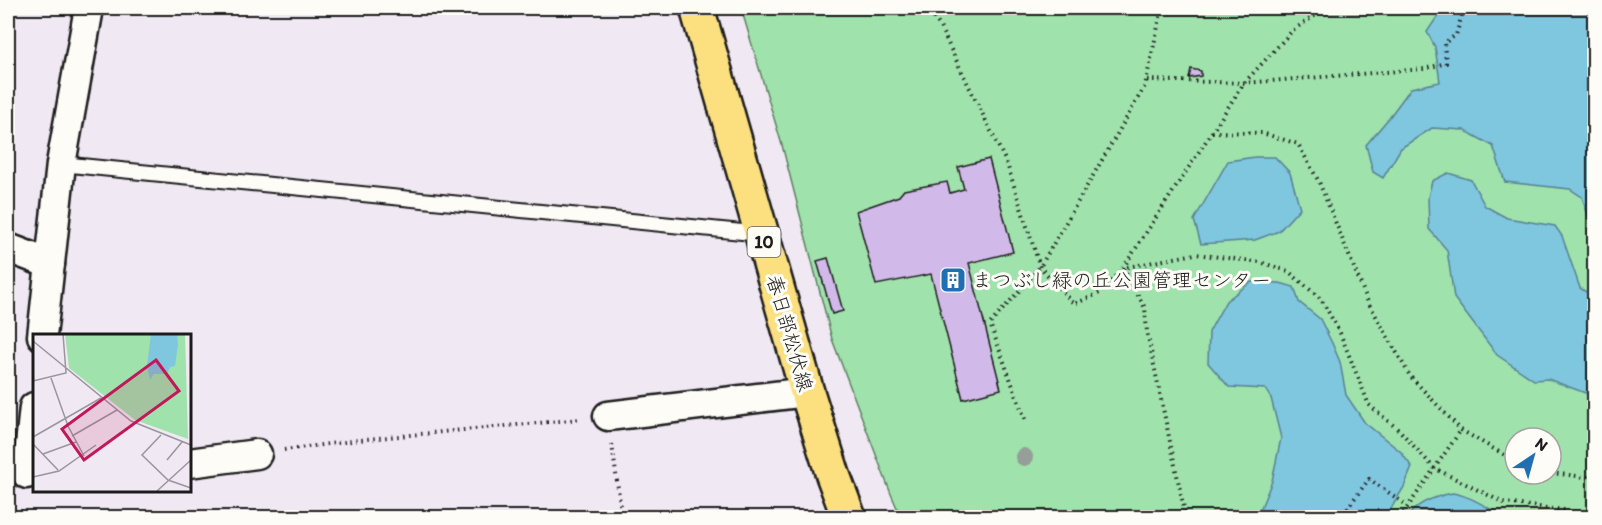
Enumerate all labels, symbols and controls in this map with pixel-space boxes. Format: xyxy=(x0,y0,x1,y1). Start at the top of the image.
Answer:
road number: 10 xyxy=(748,227,780,257)
building icon: まつぶし緑の丘公園管理センター xyxy=(938,265,968,295)
place label: まつぶし緑の丘公園管理センター xyxy=(972,268,1271,292)
street label: 春日部松伏線 xyxy=(762,272,818,394)
inset map xyxy=(33,334,190,492)
north arrow xyxy=(1503,426,1563,486)
text: N xyxy=(1532,433,1551,455)

